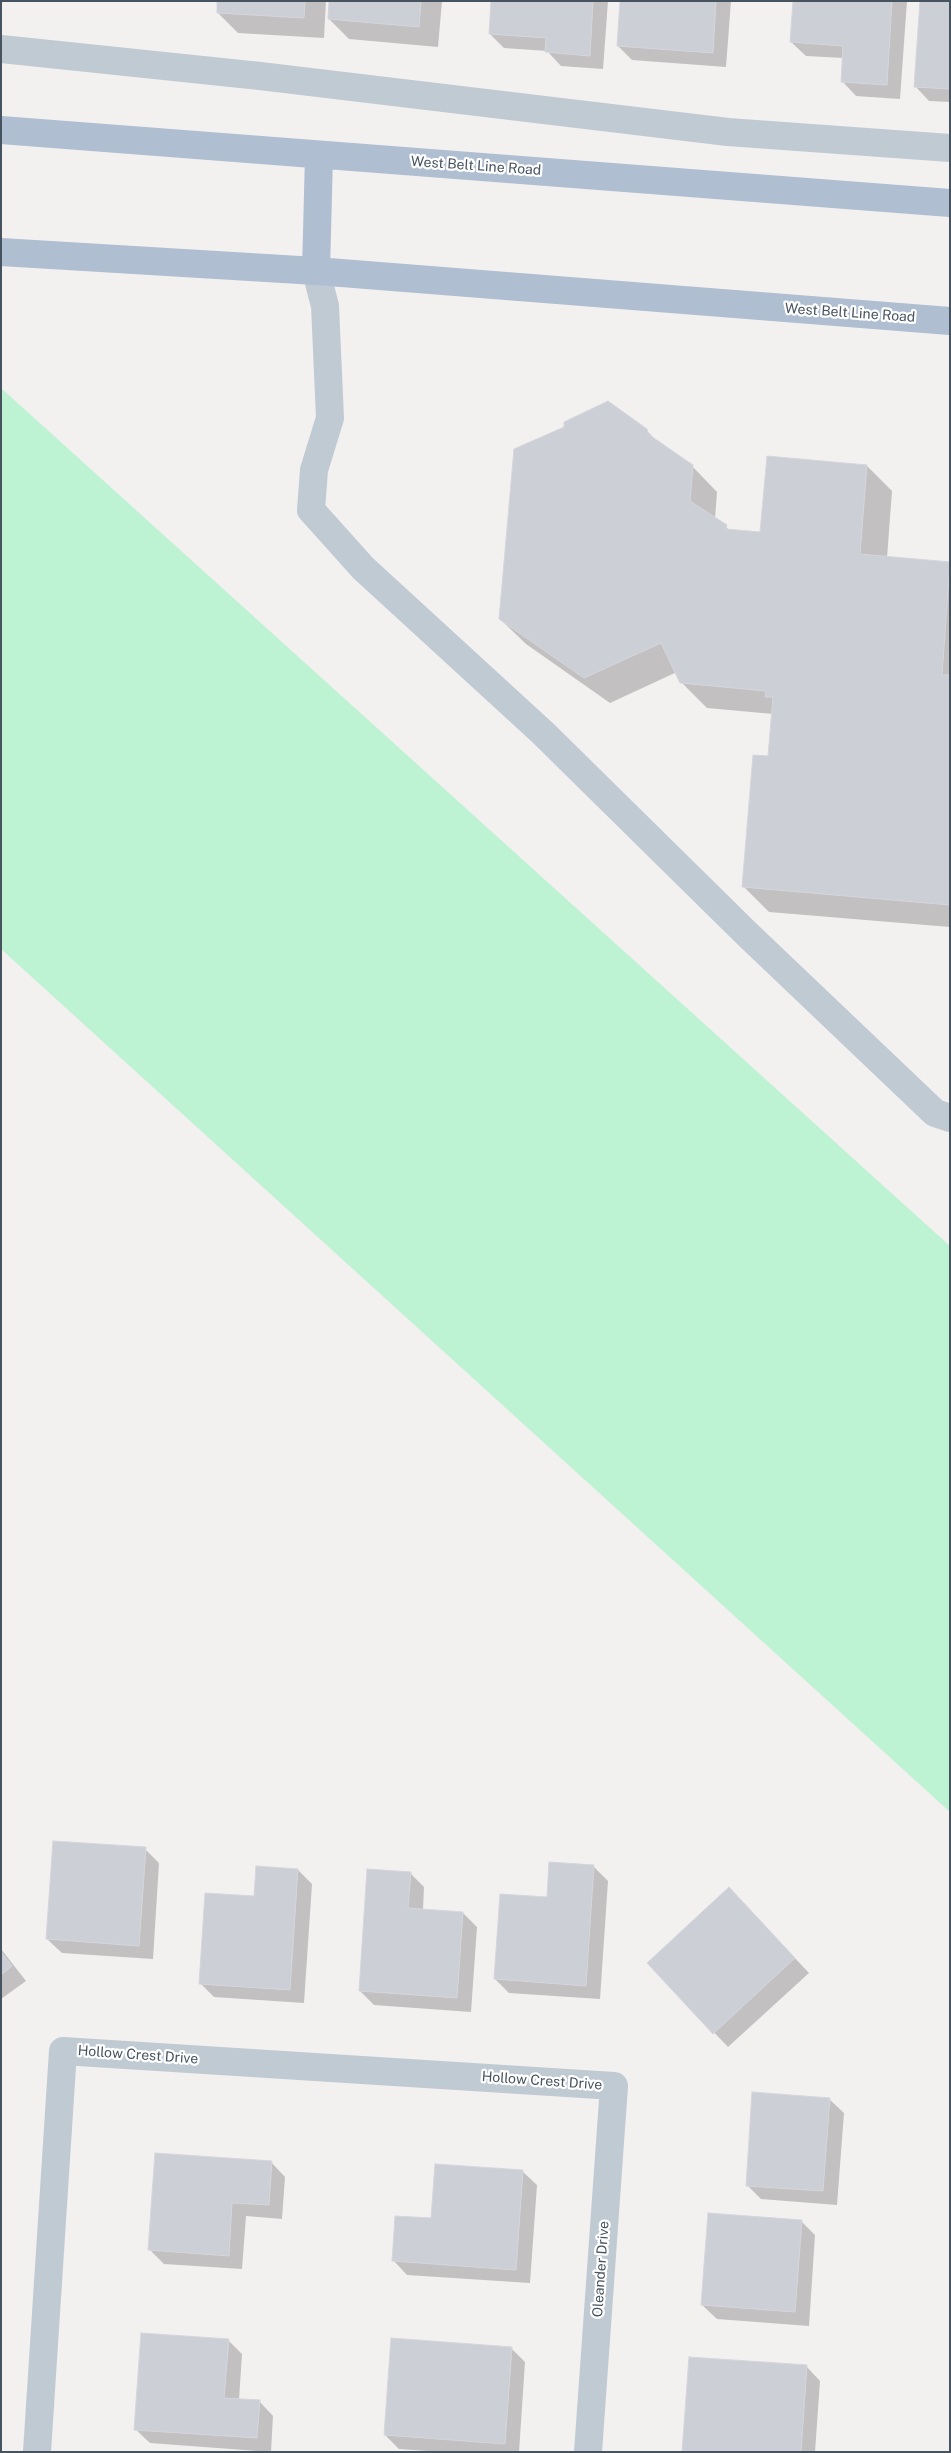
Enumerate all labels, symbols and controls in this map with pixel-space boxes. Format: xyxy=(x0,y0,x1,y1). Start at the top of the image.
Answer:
street label: West Belt Line Road xyxy=(410,153,542,179)
street label: West Belt Line Road xyxy=(784,300,916,326)
street label: Hollow Crest Drive xyxy=(77,2042,199,2068)
street label: Hollow Crest Drive xyxy=(481,2068,603,2094)
street label: Oleander Drive xyxy=(589,2220,613,2318)

